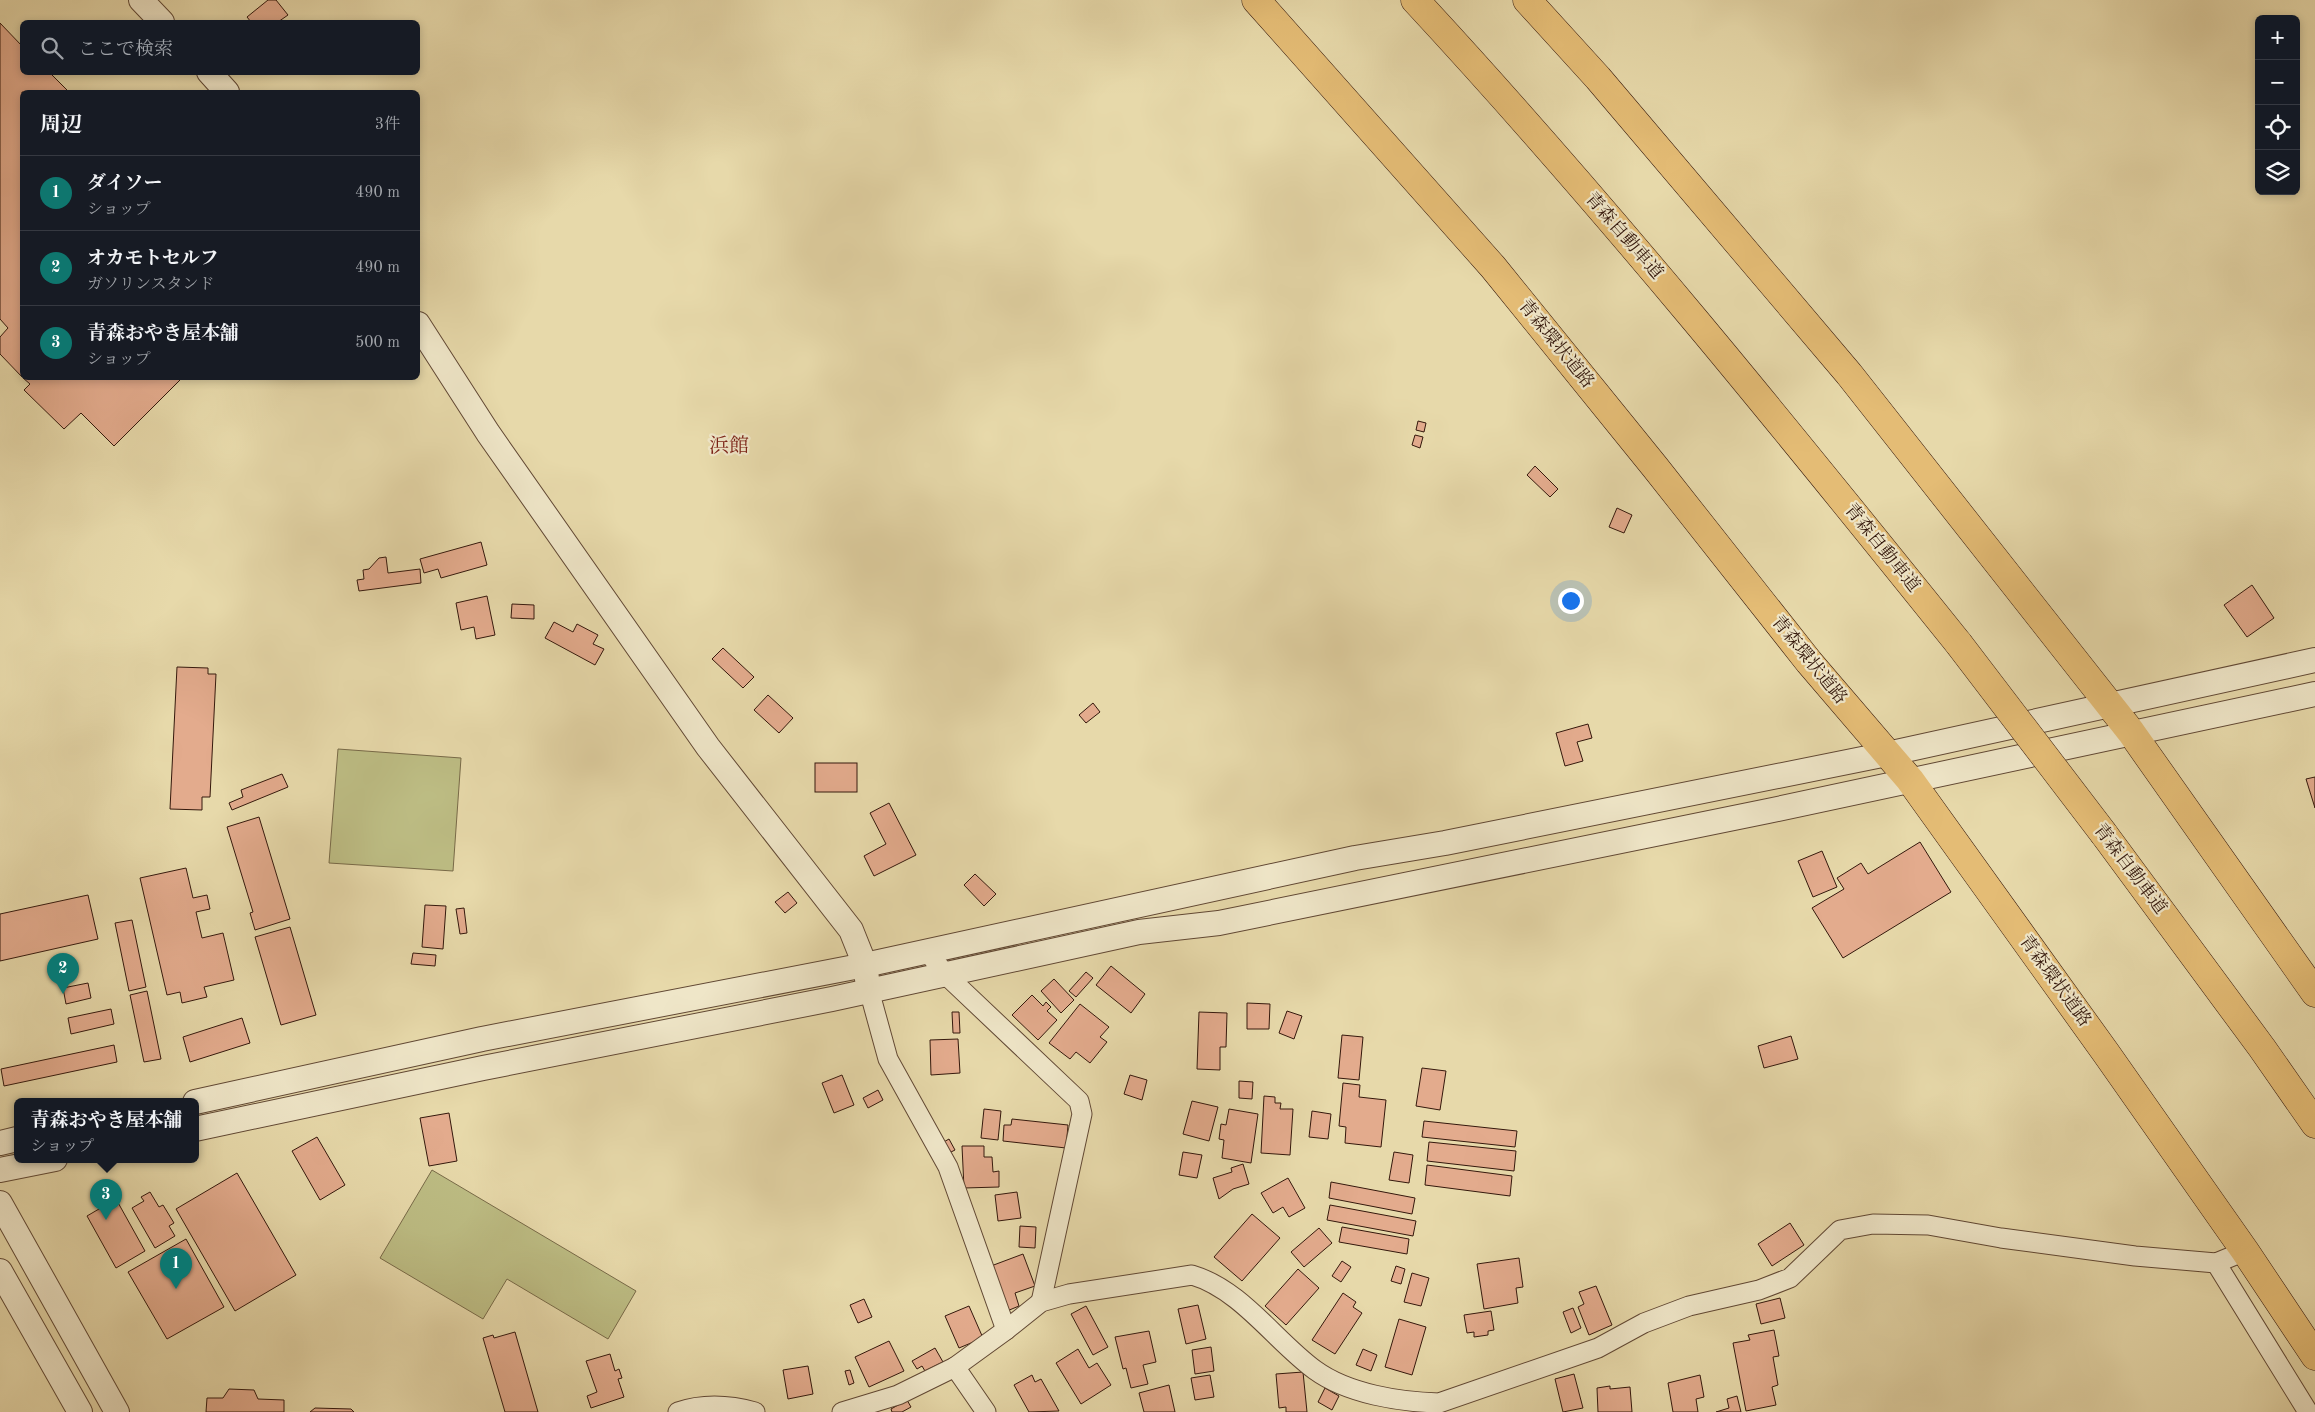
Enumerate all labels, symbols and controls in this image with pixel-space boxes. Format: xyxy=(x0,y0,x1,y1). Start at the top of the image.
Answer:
map controls xyxy=(2255,15,2300,195)
button: + xyxy=(2255,15,2300,60)
search box xyxy=(20,20,420,75)
icon: search xyxy=(38,34,66,62)
text: ここで検索 xyxy=(78,41,173,60)
button: − xyxy=(2255,60,2300,105)
button: locate xyxy=(2255,105,2300,150)
text: 周辺 xyxy=(40,115,82,136)
text: 3件 xyxy=(375,117,400,133)
button: layers xyxy=(2255,150,2300,195)
text: ダイソー xyxy=(87,175,163,194)
text: 1 xyxy=(51,185,61,201)
text: 490 m xyxy=(355,185,400,201)
street label: 青森自動車道 xyxy=(1582,188,1668,283)
text: ショップ xyxy=(87,202,151,218)
text: オカモトセルフ xyxy=(87,250,219,269)
text: 2 xyxy=(51,260,61,276)
text: 490 m xyxy=(355,260,400,276)
text: ガソリンスタンド xyxy=(87,277,215,293)
street label: 青森環状道路 xyxy=(1515,295,1599,392)
text: 青森おやき屋本舗 xyxy=(87,325,239,344)
text: 3 xyxy=(51,335,61,351)
text: 500 m xyxy=(355,335,400,351)
text: ショップ xyxy=(87,352,151,368)
district label: 浜館 xyxy=(709,435,749,457)
street label: 青森自動車道 xyxy=(1841,499,1925,596)
your location xyxy=(1558,588,1584,614)
street label: 青森環状道路 xyxy=(1768,611,1852,708)
street label: 青森自動車道 xyxy=(2090,819,2171,918)
street label: 青森環状道路 xyxy=(2016,931,2096,1030)
pin: 2 xyxy=(47,953,79,994)
popup xyxy=(14,1098,199,1163)
text: 青森おやき屋本舗 xyxy=(30,1112,183,1131)
text: ショップ xyxy=(30,1139,94,1155)
pin: 3 xyxy=(90,1179,122,1220)
pin: 1 xyxy=(160,1248,192,1289)

